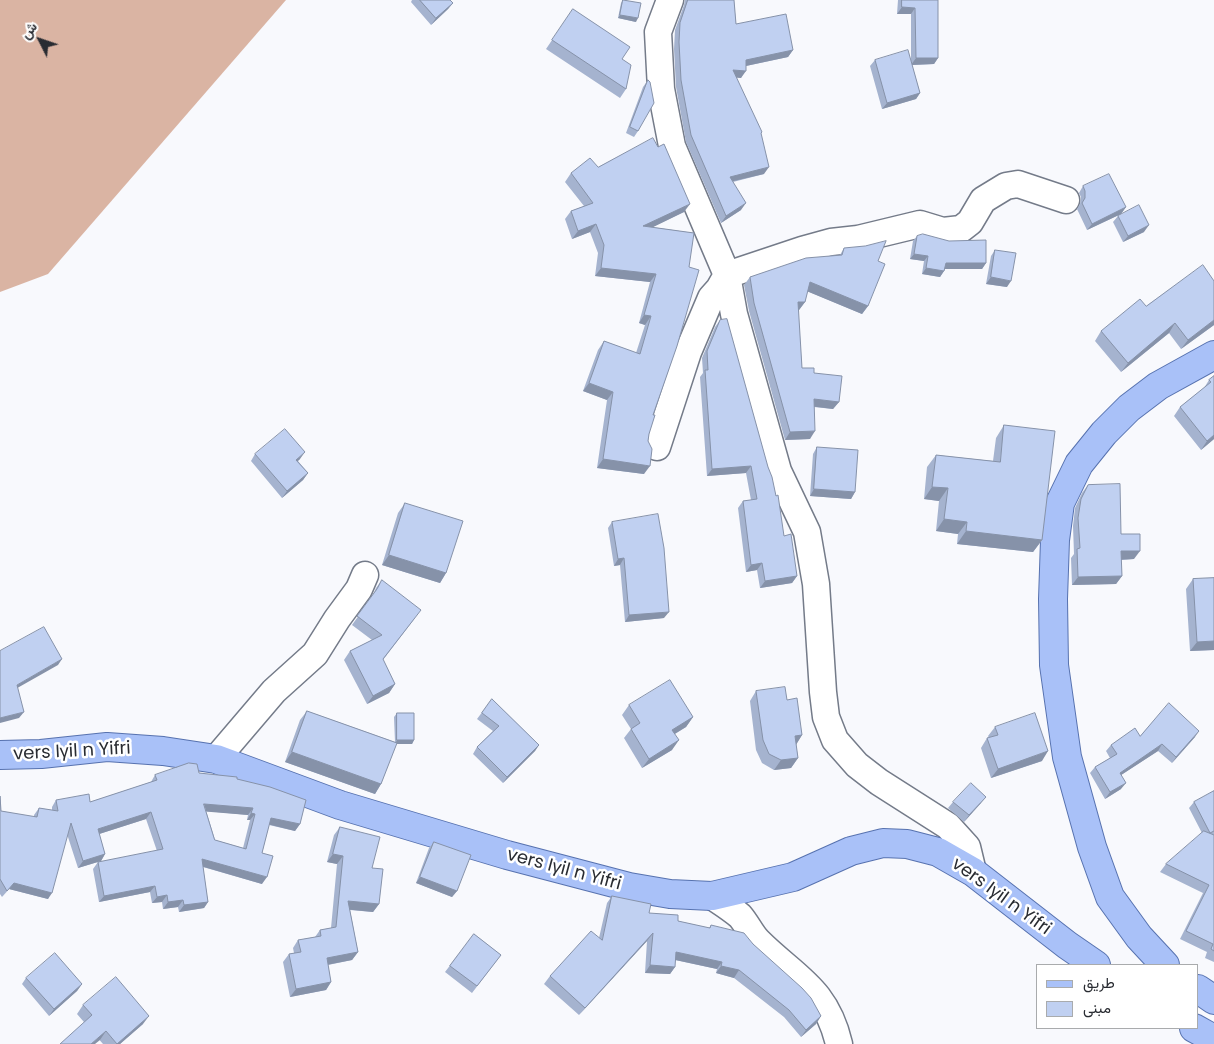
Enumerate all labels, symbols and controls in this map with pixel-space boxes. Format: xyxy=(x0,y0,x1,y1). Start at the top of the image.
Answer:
north arrow xyxy=(15,15,65,65)
text: ش xyxy=(16,17,42,43)
street label: vers Iγil n Yifri xyxy=(13,738,131,766)
street label: vers Iγil n Yifri xyxy=(504,844,624,896)
street label: vers Iγil n Yifri xyxy=(947,854,1055,940)
legend xyxy=(1036,964,1199,1029)
text: طريق xyxy=(1083,972,1115,993)
text: مبنى xyxy=(1083,997,1111,1018)

